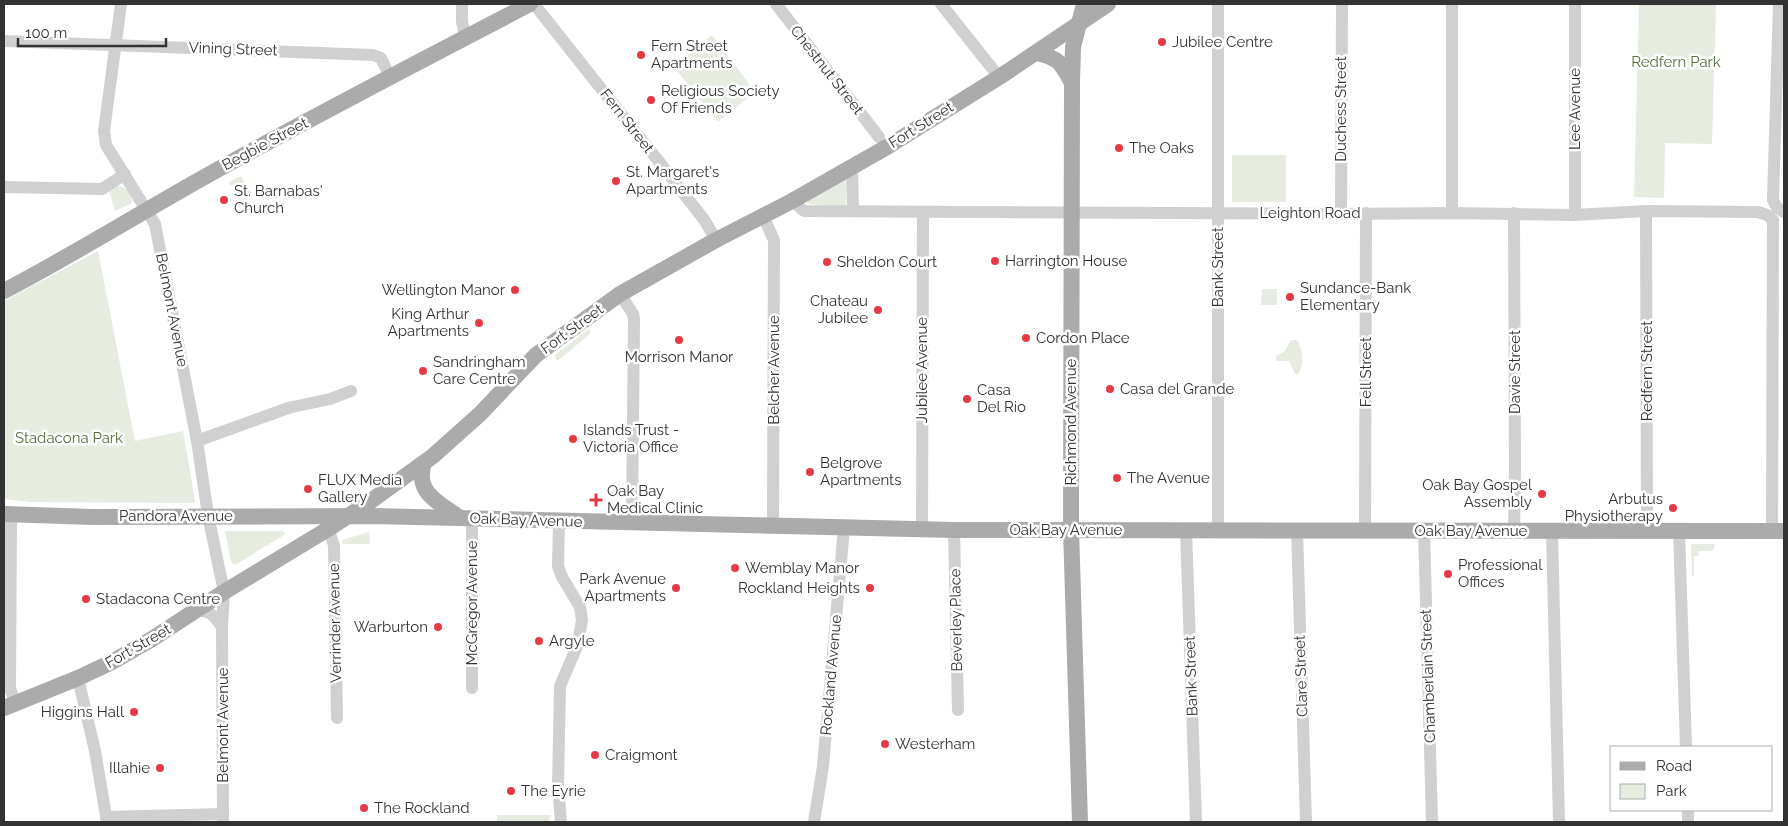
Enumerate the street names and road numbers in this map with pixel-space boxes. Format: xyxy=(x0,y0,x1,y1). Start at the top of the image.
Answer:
street label: Chestnut Street xyxy=(787,22,867,118)
street label: Vining Street xyxy=(188,38,278,60)
street label: Duchess Street xyxy=(1332,56,1350,162)
street label: Lee Avenue xyxy=(1566,68,1584,150)
street label: Fern Street xyxy=(596,85,658,157)
street label: Fort Street xyxy=(885,98,957,152)
street label: Begbie Street xyxy=(219,114,311,174)
street label: Leighton Road xyxy=(1260,204,1360,222)
street label: Bank Street xyxy=(1209,227,1227,307)
street label: Belmont Avenue xyxy=(152,252,192,368)
street label: Fort Street xyxy=(537,300,607,358)
street label: Belcher Avenue xyxy=(765,315,783,425)
street label: Jubilee Avenue xyxy=(913,317,931,423)
street label: Redfern Street xyxy=(1638,321,1656,421)
street label: Davie Street xyxy=(1506,330,1524,414)
street label: Fell Street xyxy=(1357,337,1375,407)
street label: Richmond Avenue xyxy=(1062,358,1080,485)
street label: Pandora Avenue xyxy=(119,507,233,525)
street label: Oak Bay Avenue xyxy=(469,509,583,531)
street label: Oak Bay Avenue xyxy=(1010,521,1123,539)
street label: Oak Bay Avenue xyxy=(1415,522,1528,540)
street label: McGregor Avenue xyxy=(463,540,481,665)
street label: Verrinder Avenue xyxy=(325,563,345,683)
street label: Beverley Place xyxy=(946,568,966,672)
street label: Chamberlain Street xyxy=(1417,609,1439,743)
street label: Rockland Avenue xyxy=(817,614,845,736)
street label: Fort Street xyxy=(102,620,174,672)
street label: Clare Street xyxy=(1291,635,1311,717)
street label: Bank Street xyxy=(1181,636,1201,716)
street label: Belmont Avenue xyxy=(214,667,232,783)

